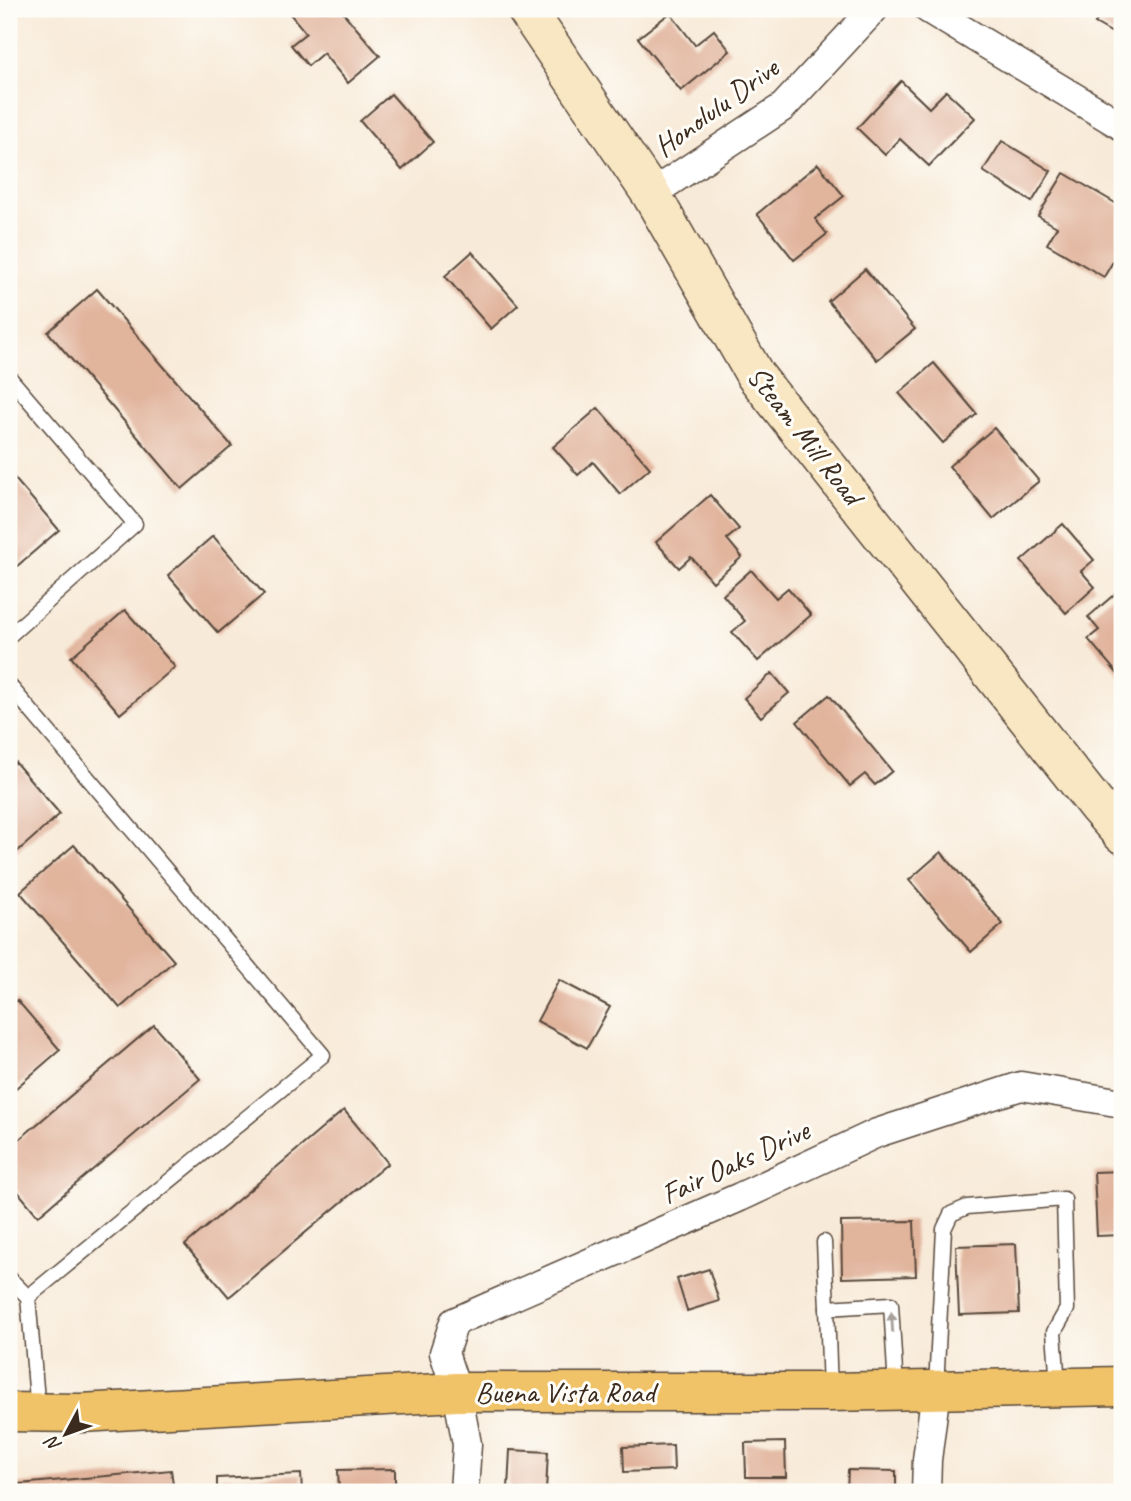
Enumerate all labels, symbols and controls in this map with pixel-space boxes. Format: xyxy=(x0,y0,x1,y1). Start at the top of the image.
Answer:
street label: Honolulu Drive xyxy=(646,48,788,165)
street label: Steam Mill Road xyxy=(739,358,874,515)
street label: Fair Oaks Drive xyxy=(655,1110,817,1213)
one-way arrow xyxy=(886,1311,897,1333)
street label: Buena Vista Road xyxy=(475,1373,659,1411)
north arrow xyxy=(32,1400,102,1470)
text: N xyxy=(39,1430,67,1457)

